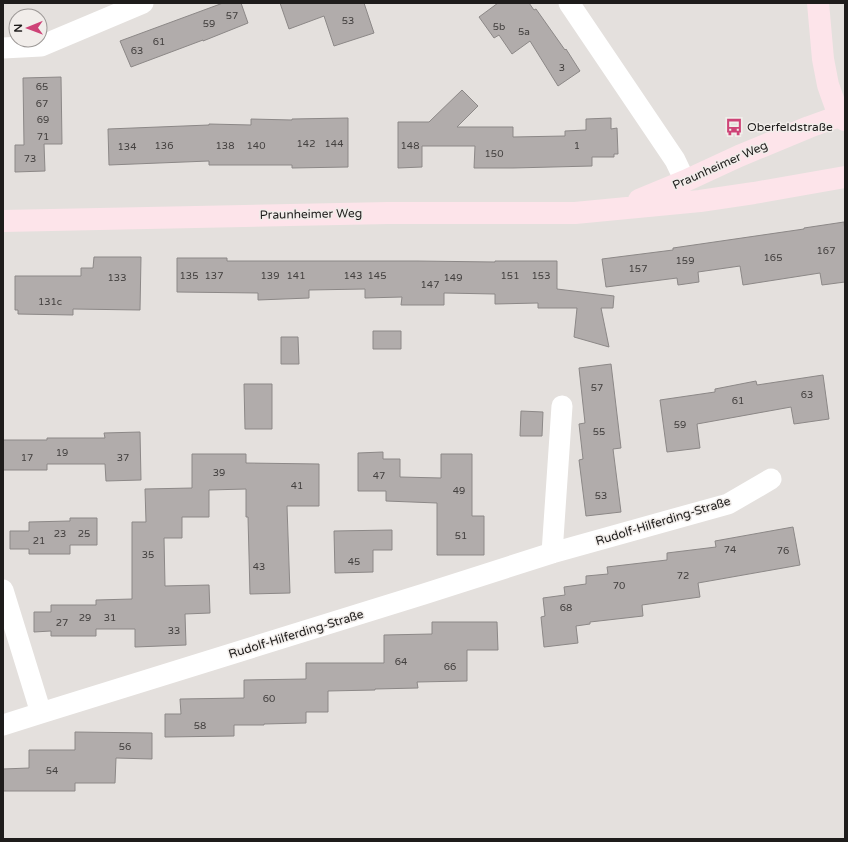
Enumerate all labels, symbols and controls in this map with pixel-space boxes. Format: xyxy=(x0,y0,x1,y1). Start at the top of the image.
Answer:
north arrow xyxy=(8,8,48,48)
house number: 57 xyxy=(226,10,238,22)
house number: 53 xyxy=(342,15,354,27)
house number: 59 xyxy=(203,18,215,30)
house number: 5b xyxy=(493,21,505,33)
text: N xyxy=(12,24,25,33)
house number: 5a xyxy=(518,26,530,38)
house number: 61 xyxy=(153,36,165,48)
house number: 63 xyxy=(131,45,143,57)
house number: 3 xyxy=(559,62,565,74)
house number: 65 xyxy=(36,81,48,93)
house number: 67 xyxy=(36,98,48,110)
house number: 69 xyxy=(37,114,49,126)
bus stop icon: Oberfeldstraße xyxy=(724,117,744,137)
place label: Oberfeldstraße xyxy=(747,120,833,134)
house number: 71 xyxy=(37,131,49,143)
house number: 142 xyxy=(297,138,315,150)
house number: 144 xyxy=(325,138,343,150)
street label: Praunheimer Weg xyxy=(670,138,770,192)
house number: 136 xyxy=(155,140,173,152)
house number: 138 xyxy=(216,140,234,152)
house number: 140 xyxy=(247,140,265,152)
house number: 148 xyxy=(401,140,419,152)
house number: 1 xyxy=(574,140,580,152)
house number: 134 xyxy=(118,141,136,153)
house number: 150 xyxy=(485,148,503,160)
house number: 73 xyxy=(24,153,36,165)
street label: Praunheimer Weg xyxy=(260,206,362,222)
house number: 167 xyxy=(817,245,835,257)
house number: 165 xyxy=(764,252,782,264)
house number: 159 xyxy=(676,255,694,267)
house number: 157 xyxy=(629,263,647,275)
house number: 135 xyxy=(180,270,198,282)
house number: 137 xyxy=(205,270,223,282)
house number: 139 xyxy=(261,270,279,282)
house number: 141 xyxy=(287,270,305,282)
house number: 143 xyxy=(344,270,362,282)
house number: 145 xyxy=(368,270,386,282)
house number: 151 xyxy=(501,270,519,282)
house number: 153 xyxy=(532,270,550,282)
house number: 133 xyxy=(108,272,126,284)
house number: 149 xyxy=(444,272,462,284)
house number: 147 xyxy=(421,279,439,291)
house number: 131c xyxy=(38,296,62,308)
house number: 57 xyxy=(591,382,603,394)
house number: 63 xyxy=(801,389,813,401)
house number: 61 xyxy=(732,395,744,407)
house number: 59 xyxy=(674,419,686,431)
house number: 55 xyxy=(593,426,605,438)
house number: 19 xyxy=(56,447,68,459)
house number: 17 xyxy=(21,452,33,464)
house number: 37 xyxy=(117,452,129,464)
house number: 39 xyxy=(213,467,225,479)
house number: 47 xyxy=(373,470,385,482)
house number: 41 xyxy=(291,480,303,492)
house number: 49 xyxy=(453,485,465,497)
house number: 53 xyxy=(595,490,607,502)
street label: Rudolf-Hilferding-Straße xyxy=(594,494,732,548)
house number: 23 xyxy=(54,528,66,540)
house number: 25 xyxy=(78,528,90,540)
house number: 51 xyxy=(455,530,467,542)
house number: 21 xyxy=(33,535,45,547)
house number: 74 xyxy=(724,544,736,556)
house number: 76 xyxy=(777,545,789,557)
house number: 35 xyxy=(142,549,154,561)
house number: 45 xyxy=(348,556,360,568)
house number: 43 xyxy=(253,561,265,573)
house number: 72 xyxy=(677,570,689,582)
house number: 70 xyxy=(613,580,625,592)
house number: 68 xyxy=(560,602,572,614)
street label: Rudolf-Hilferding-Straße xyxy=(227,607,365,661)
house number: 29 xyxy=(79,612,91,624)
house number: 31 xyxy=(104,612,116,624)
house number: 27 xyxy=(56,617,68,629)
house number: 33 xyxy=(168,625,180,637)
house number: 64 xyxy=(395,656,407,668)
house number: 66 xyxy=(444,661,456,673)
house number: 60 xyxy=(263,693,275,705)
house number: 58 xyxy=(194,720,206,732)
house number: 56 xyxy=(119,741,131,753)
house number: 54 xyxy=(46,765,58,777)

